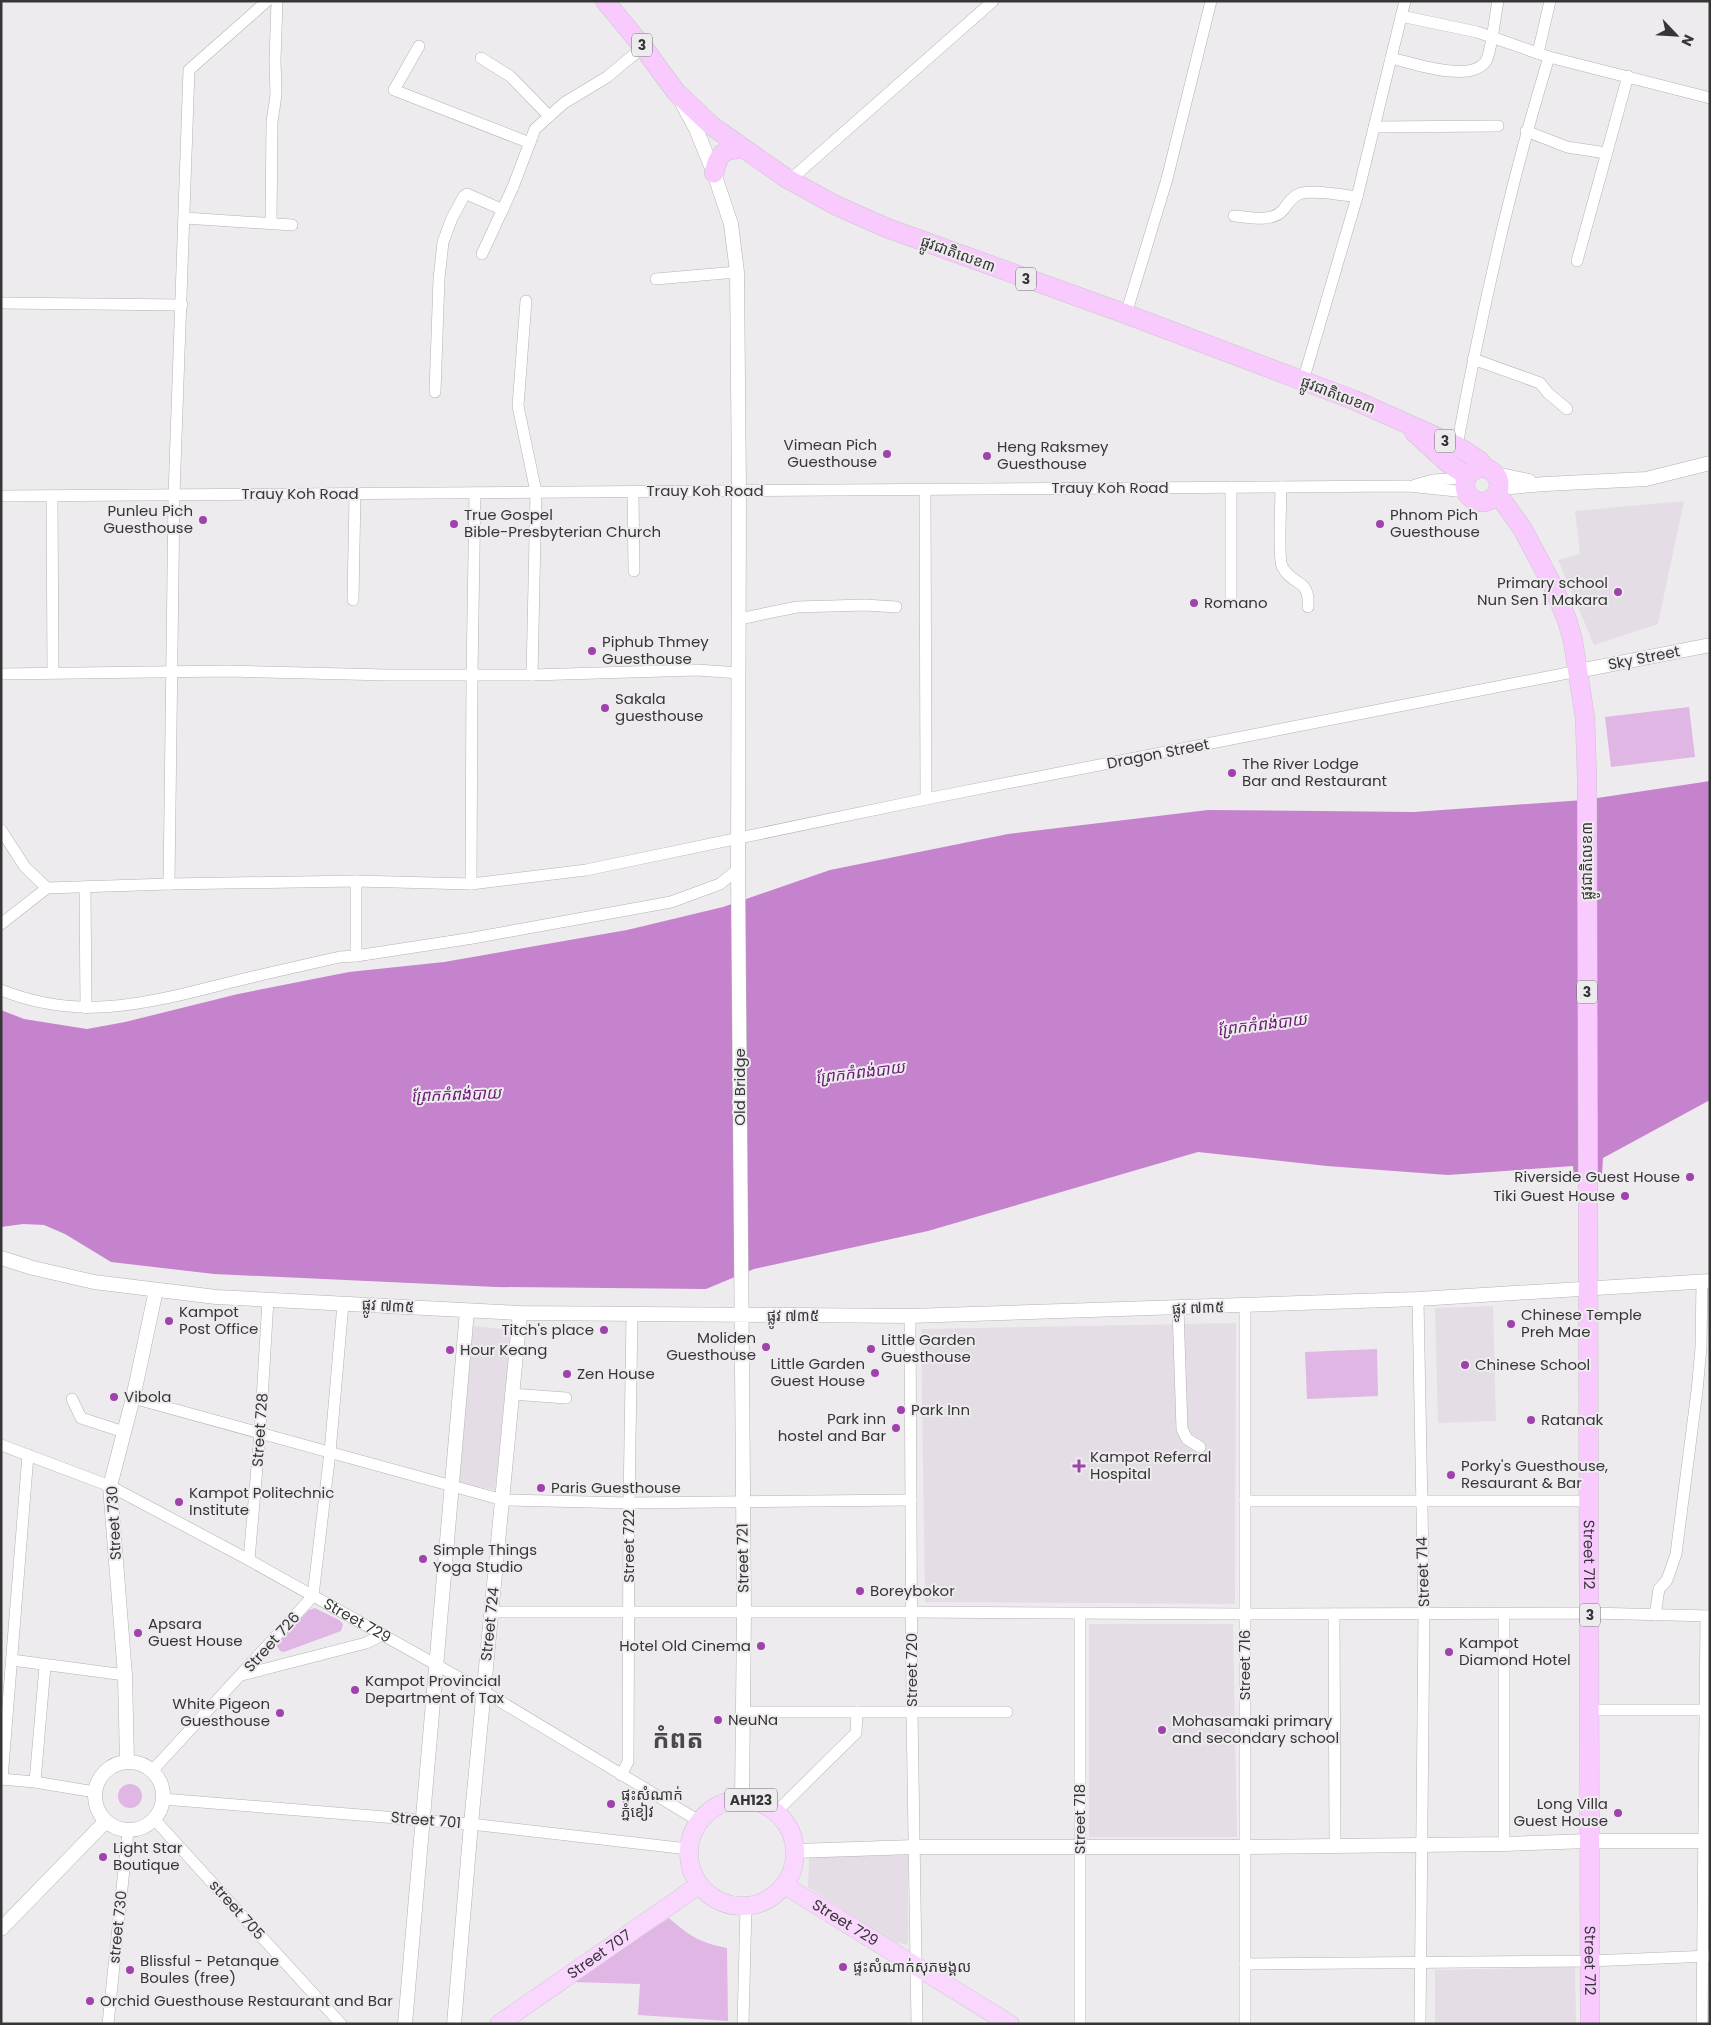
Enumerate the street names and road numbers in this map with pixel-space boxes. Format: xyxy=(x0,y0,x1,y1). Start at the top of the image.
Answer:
road number: 3 xyxy=(632,34,652,56)
street label: ផ្លូវជាតិលេខ៣ xyxy=(917,230,999,280)
road number: 3 xyxy=(1016,268,1036,290)
street label: ផ្លូវជាតិលេខ៣ xyxy=(1297,371,1379,422)
road number: 3 xyxy=(1435,430,1455,452)
street label: Trauy Koh Road xyxy=(1051,477,1169,498)
street label: Trauy Koh Road xyxy=(646,480,764,501)
street label: Trauy Koh Road xyxy=(241,483,359,504)
street label: Sky Street xyxy=(1606,640,1682,675)
street label: Dragon Street xyxy=(1105,733,1211,774)
street label: ផ្លូវជាតិលេខ៣ xyxy=(1576,822,1600,900)
road number: 3 xyxy=(1577,980,1597,1004)
street label: Old Bridge xyxy=(729,1048,750,1126)
street label: ផ្លូវ ៧៣៥ xyxy=(361,1294,415,1321)
street label: ផ្លូវ ៧៣៥ xyxy=(1171,1296,1225,1322)
street label: ផ្លូវ ៧៣៥ xyxy=(767,1305,819,1329)
street label: Street 728 xyxy=(246,1392,273,1468)
street label: Street 730 xyxy=(101,1485,126,1561)
street label: Street 722 xyxy=(618,1509,639,1583)
street label: Street 712 xyxy=(1579,1520,1600,1589)
street label: Street 721 xyxy=(731,1523,754,1593)
street label: Street 714 xyxy=(1411,1536,1434,1608)
street label: Street 724 xyxy=(475,1586,504,1662)
street label: Street 729 xyxy=(320,1593,395,1647)
road number: 3 xyxy=(1580,1604,1600,1626)
street label: Street 726 xyxy=(239,1607,304,1676)
street label: Street 716 xyxy=(1234,1630,1255,1700)
street label: Street 720 xyxy=(901,1633,922,1707)
street label: Street 718 xyxy=(1069,1784,1090,1854)
road number: AH123 xyxy=(725,1788,777,1812)
street label: Street 701 xyxy=(390,1806,462,1833)
street label: street 705 xyxy=(205,1875,270,1944)
street label: street 730 xyxy=(103,1889,132,1965)
street label: Street 729 xyxy=(808,1894,883,1951)
street label: Street 707 xyxy=(563,1924,635,1984)
street label: Street 712 xyxy=(1580,1926,1601,1995)

